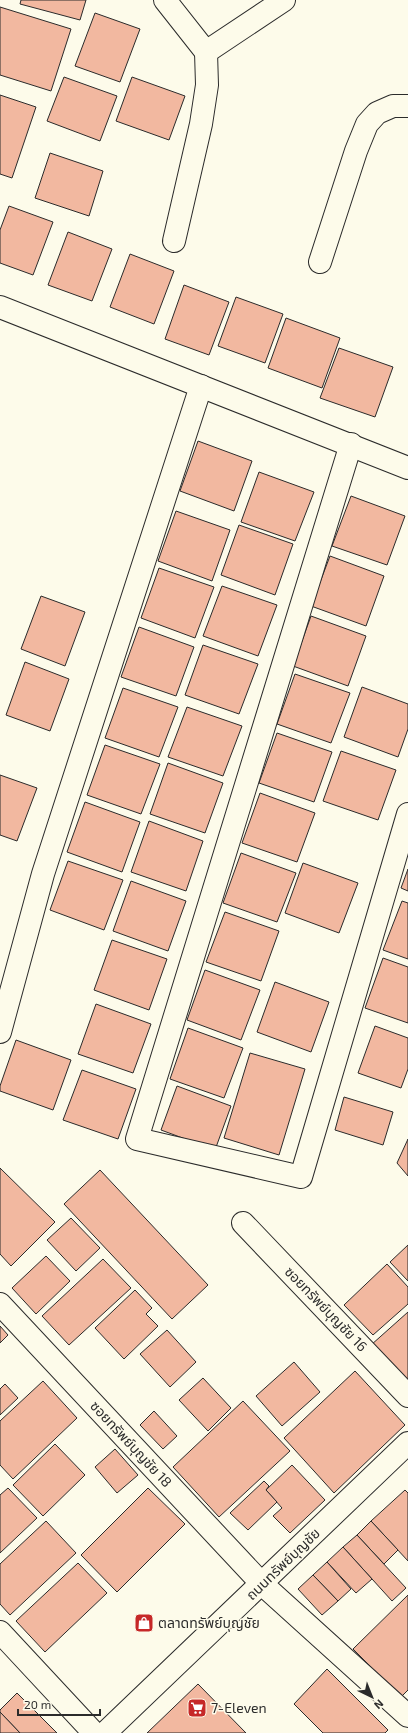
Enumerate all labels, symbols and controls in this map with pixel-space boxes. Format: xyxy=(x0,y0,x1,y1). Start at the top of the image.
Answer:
street label: ซอยทรัพย์บุญชัย 16 xyxy=(281,1263,371,1355)
street label: ซอยทรัพย์บุญชัย 18 xyxy=(86,1397,176,1491)
street label: ถนนทรัพย์บุญชัย xyxy=(242,1524,324,1604)
shop icon: ตลาดทรัพย์บุญชัย xyxy=(133,1612,155,1634)
place label: ตลาดทรัพย์บุญชัย xyxy=(158,1614,260,1632)
north arrow xyxy=(352,1677,392,1717)
scale bar xyxy=(18,1691,100,1717)
text: 20 m xyxy=(24,1697,51,1711)
supermarket icon: 7-Eleven xyxy=(186,1697,208,1719)
text: N xyxy=(372,1697,387,1712)
place label: 7-Eleven xyxy=(211,1699,267,1716)

